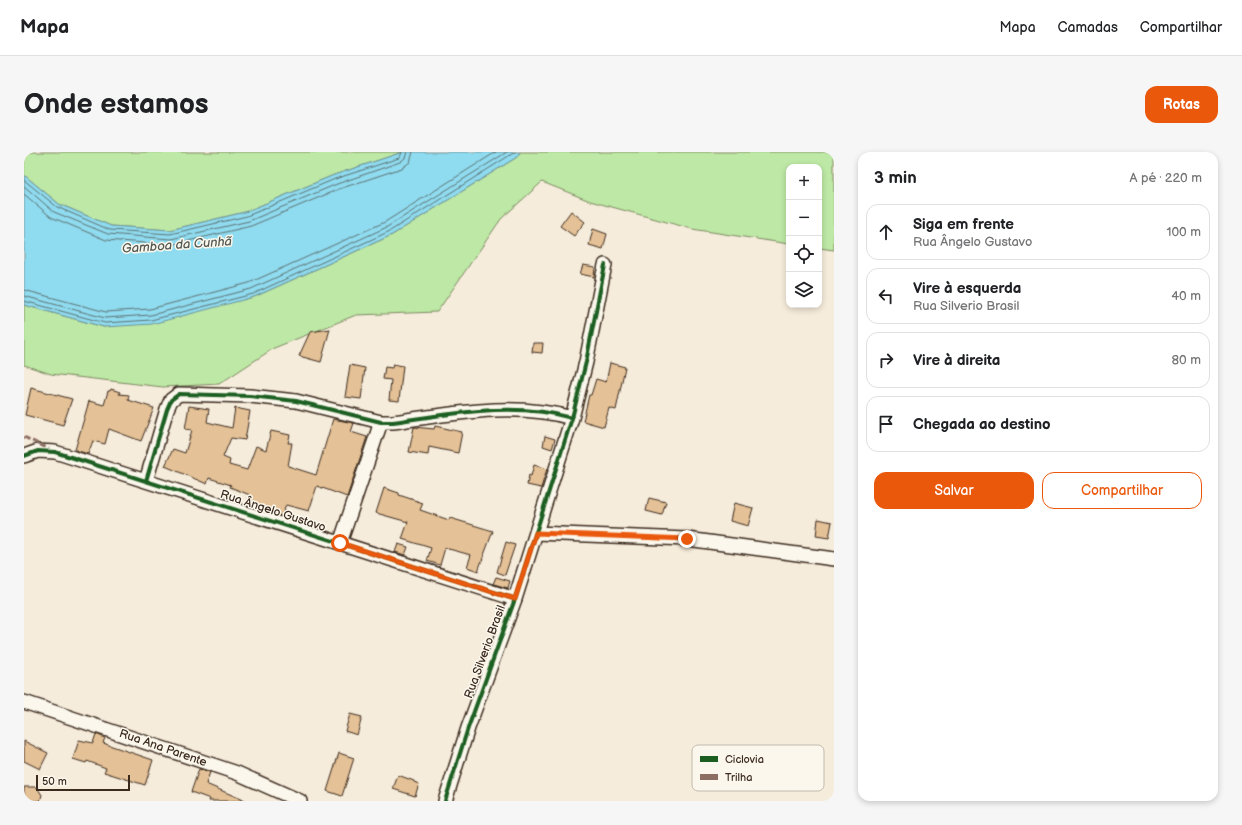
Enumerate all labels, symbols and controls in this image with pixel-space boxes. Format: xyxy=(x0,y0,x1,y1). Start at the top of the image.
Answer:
text: Mapa xyxy=(20,16,69,39)
text: Mapa xyxy=(1000,19,1036,36)
text: Camadas xyxy=(1058,19,1118,36)
text: Compartilhar xyxy=(1140,19,1222,36)
button: Rotas xyxy=(1145,86,1218,123)
text: Onde estamos xyxy=(24,88,209,121)
map controls xyxy=(786,164,822,308)
button: + xyxy=(786,164,822,200)
text: 3 min xyxy=(874,168,917,188)
text: A pé · 220 m xyxy=(1129,170,1202,186)
button: − xyxy=(786,200,822,236)
text: Siga em frente xyxy=(913,215,1014,234)
icon: ahead xyxy=(875,221,897,243)
text: 100 m xyxy=(1166,224,1201,240)
water label: Gamboa da Cunhã xyxy=(122,233,233,257)
text: Rua Ângelo Gustavo xyxy=(913,234,1032,250)
button: locate xyxy=(786,236,822,272)
button: layers xyxy=(786,272,822,308)
text: Vire à esquerda xyxy=(913,279,1021,298)
icon: left xyxy=(875,285,897,307)
text: 40 m xyxy=(1171,288,1201,304)
text: Rua Silverio Brasil xyxy=(913,298,1019,314)
icon: right xyxy=(875,349,897,371)
text: Vire à direita xyxy=(913,351,1000,370)
text: 80 m xyxy=(1172,352,1201,368)
icon: arrive xyxy=(875,413,897,435)
text: Chegada ao destino xyxy=(913,415,1051,434)
button: Salvar xyxy=(874,472,1034,509)
button: Compartilhar xyxy=(1042,472,1202,509)
street label: Rua Ângelo Gustavo xyxy=(218,485,328,535)
route end xyxy=(678,530,696,548)
route start xyxy=(331,534,349,552)
street label: Rua Silverio Brasil xyxy=(461,603,509,701)
street label: Rua Ana Parente xyxy=(117,726,209,770)
legend xyxy=(692,745,824,791)
text: Ciclovia xyxy=(725,753,764,766)
text: Trilha xyxy=(725,771,752,784)
scale bar xyxy=(36,773,130,792)
text: 50 m xyxy=(42,775,67,788)

